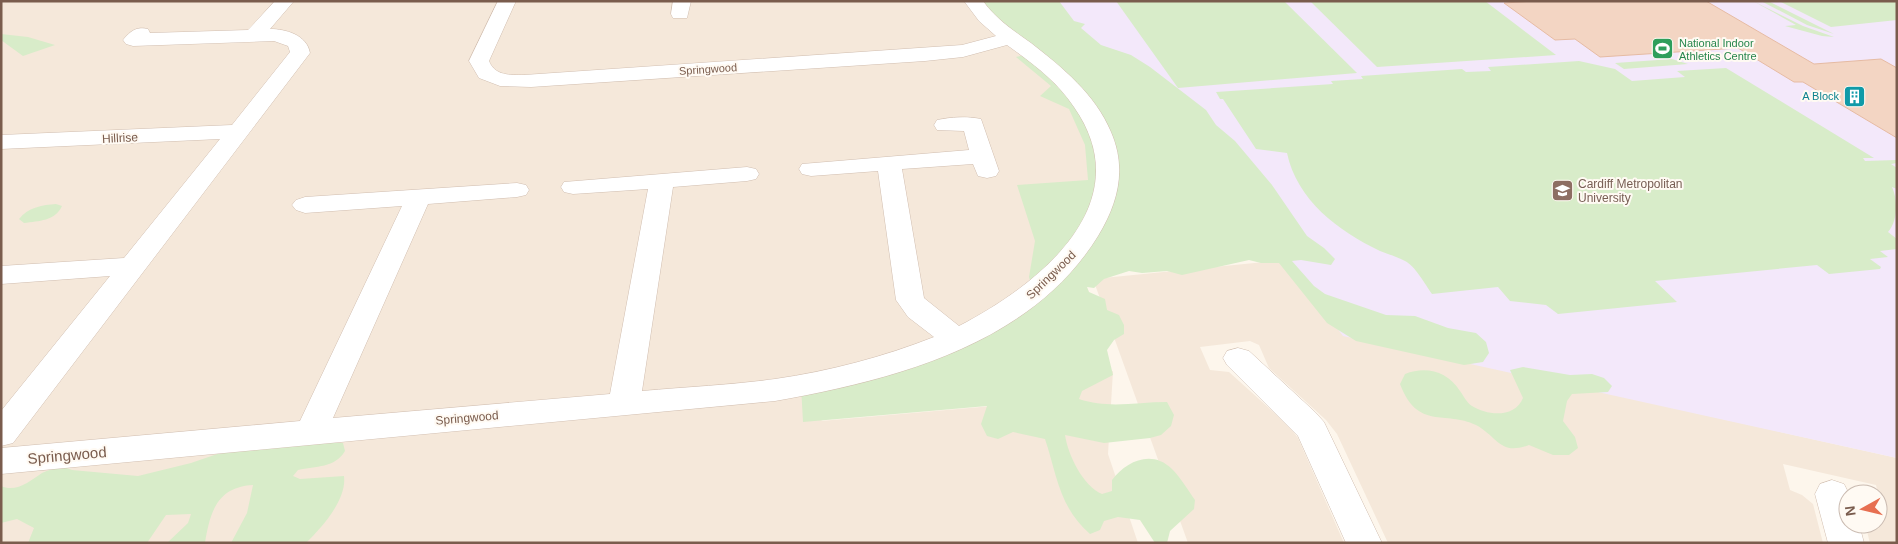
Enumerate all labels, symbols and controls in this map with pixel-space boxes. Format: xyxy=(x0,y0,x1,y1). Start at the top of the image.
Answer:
sports icon: National Indoor Athletics Centre xyxy=(1651,37,1675,61)
place label: National Indoor Athletics Centre xyxy=(1679,37,1757,62)
street label: Springwood xyxy=(679,61,737,77)
building icon: A Block xyxy=(1843,84,1867,108)
place label: A Block xyxy=(1802,90,1839,102)
street label: Hillrise xyxy=(102,130,139,146)
place label: Cardiff Metropolitan University xyxy=(1578,177,1683,205)
school or university icon: Cardiff Metropolitan University xyxy=(1550,179,1574,203)
street label: Springwood xyxy=(1023,248,1079,302)
street label: Springwood xyxy=(435,408,499,428)
street label: Springwood xyxy=(27,443,107,467)
north arrow xyxy=(1838,484,1888,534)
text: N xyxy=(1841,505,1859,517)

